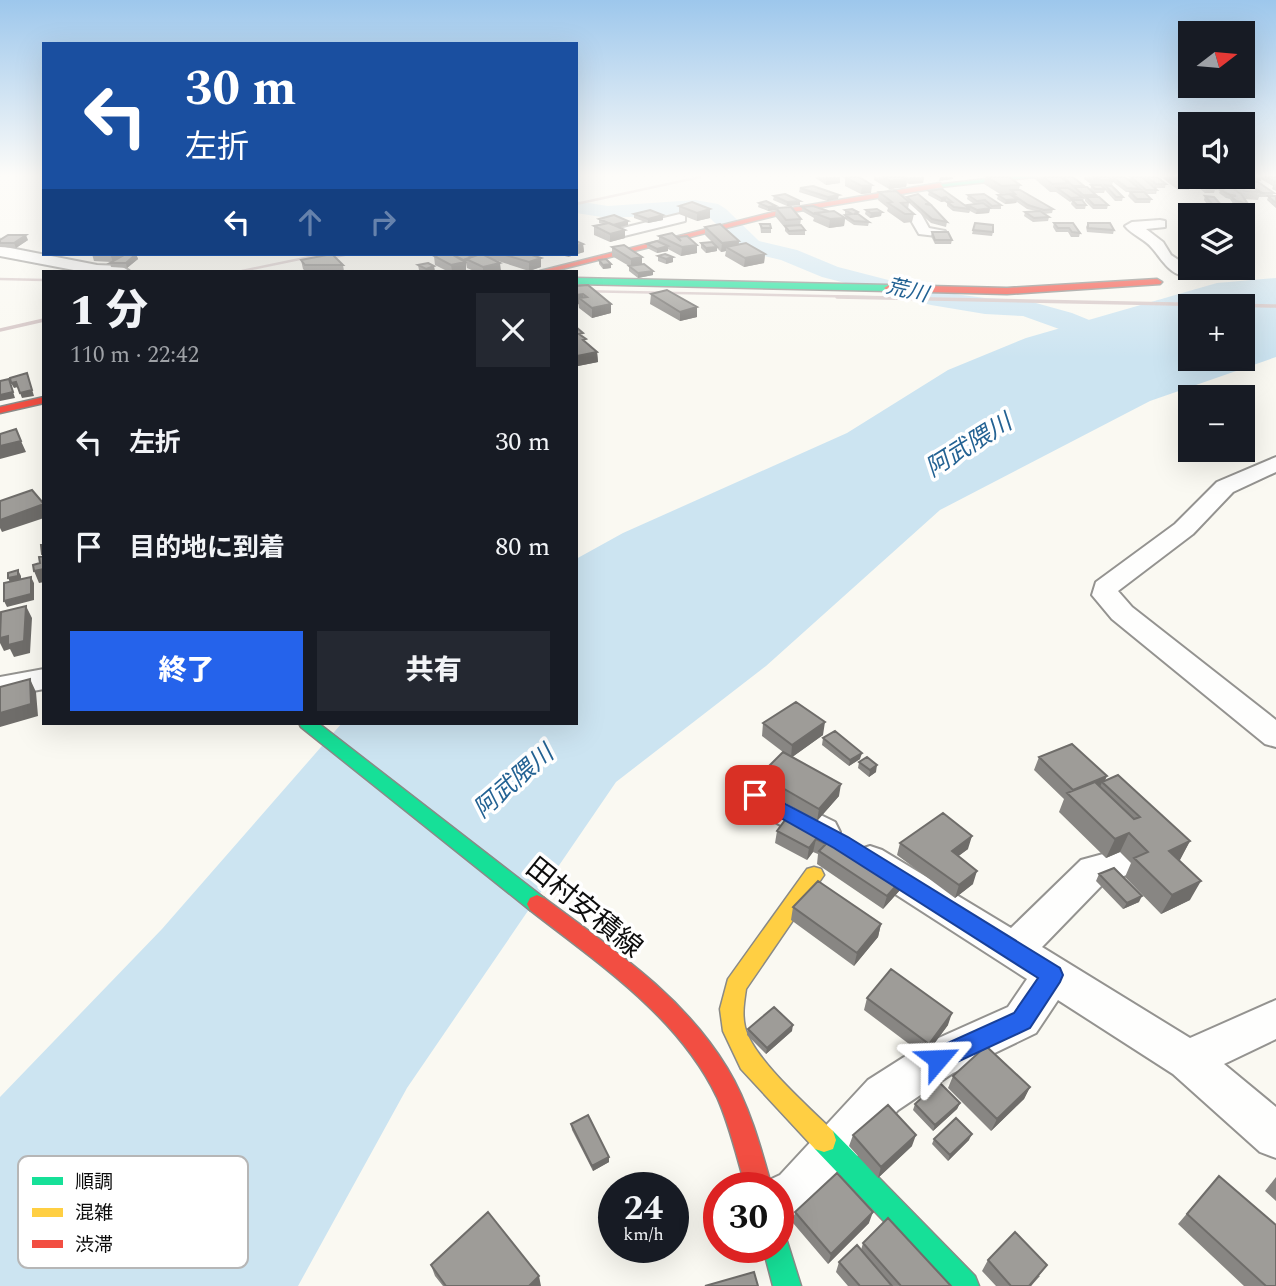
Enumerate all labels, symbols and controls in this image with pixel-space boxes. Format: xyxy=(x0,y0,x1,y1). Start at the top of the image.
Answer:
north arrow xyxy=(1178,21,1255,98)
map controls xyxy=(1178,21,1255,462)
text: 30 m xyxy=(185,52,296,127)
icon: left xyxy=(70,70,161,161)
button: sound xyxy=(1178,112,1255,189)
text: 左折 xyxy=(185,123,249,172)
icon: left xyxy=(218,203,256,241)
icon: ahead xyxy=(291,203,329,241)
icon: right xyxy=(364,203,402,241)
button: layers xyxy=(1178,203,1255,280)
water label: 荒川 xyxy=(883,271,933,312)
text: 1 分 xyxy=(70,280,148,343)
button: close xyxy=(476,293,550,367)
button: + xyxy=(1178,294,1255,371)
text: 110 m · 22:42 xyxy=(70,338,199,373)
button: − xyxy=(1178,385,1255,462)
water label: 阿武隈川 xyxy=(919,404,1022,487)
text: 30 m xyxy=(495,422,550,462)
icon: left xyxy=(70,423,108,461)
text: 左折 xyxy=(129,423,181,463)
text: 80 m xyxy=(495,527,550,567)
icon: arrive xyxy=(70,528,108,566)
text: 目的地に到着 xyxy=(129,528,285,568)
button: 終了 xyxy=(70,631,303,711)
button: 共有 xyxy=(317,631,550,711)
water label: 阿武隈川 xyxy=(466,735,564,827)
pin xyxy=(725,765,785,825)
icon: arrive xyxy=(736,776,774,814)
street label: 田村安積線 xyxy=(516,847,652,969)
position arrow xyxy=(901,1022,975,1096)
legend xyxy=(18,1156,248,1268)
text: 順調 xyxy=(75,1168,113,1197)
speed limit sign: 30 xyxy=(703,1172,794,1263)
text: 24 xyxy=(624,1182,663,1235)
text: 混雑 xyxy=(75,1199,113,1228)
text: km/h xyxy=(623,1221,664,1248)
text: 渋滞 xyxy=(75,1231,113,1260)

